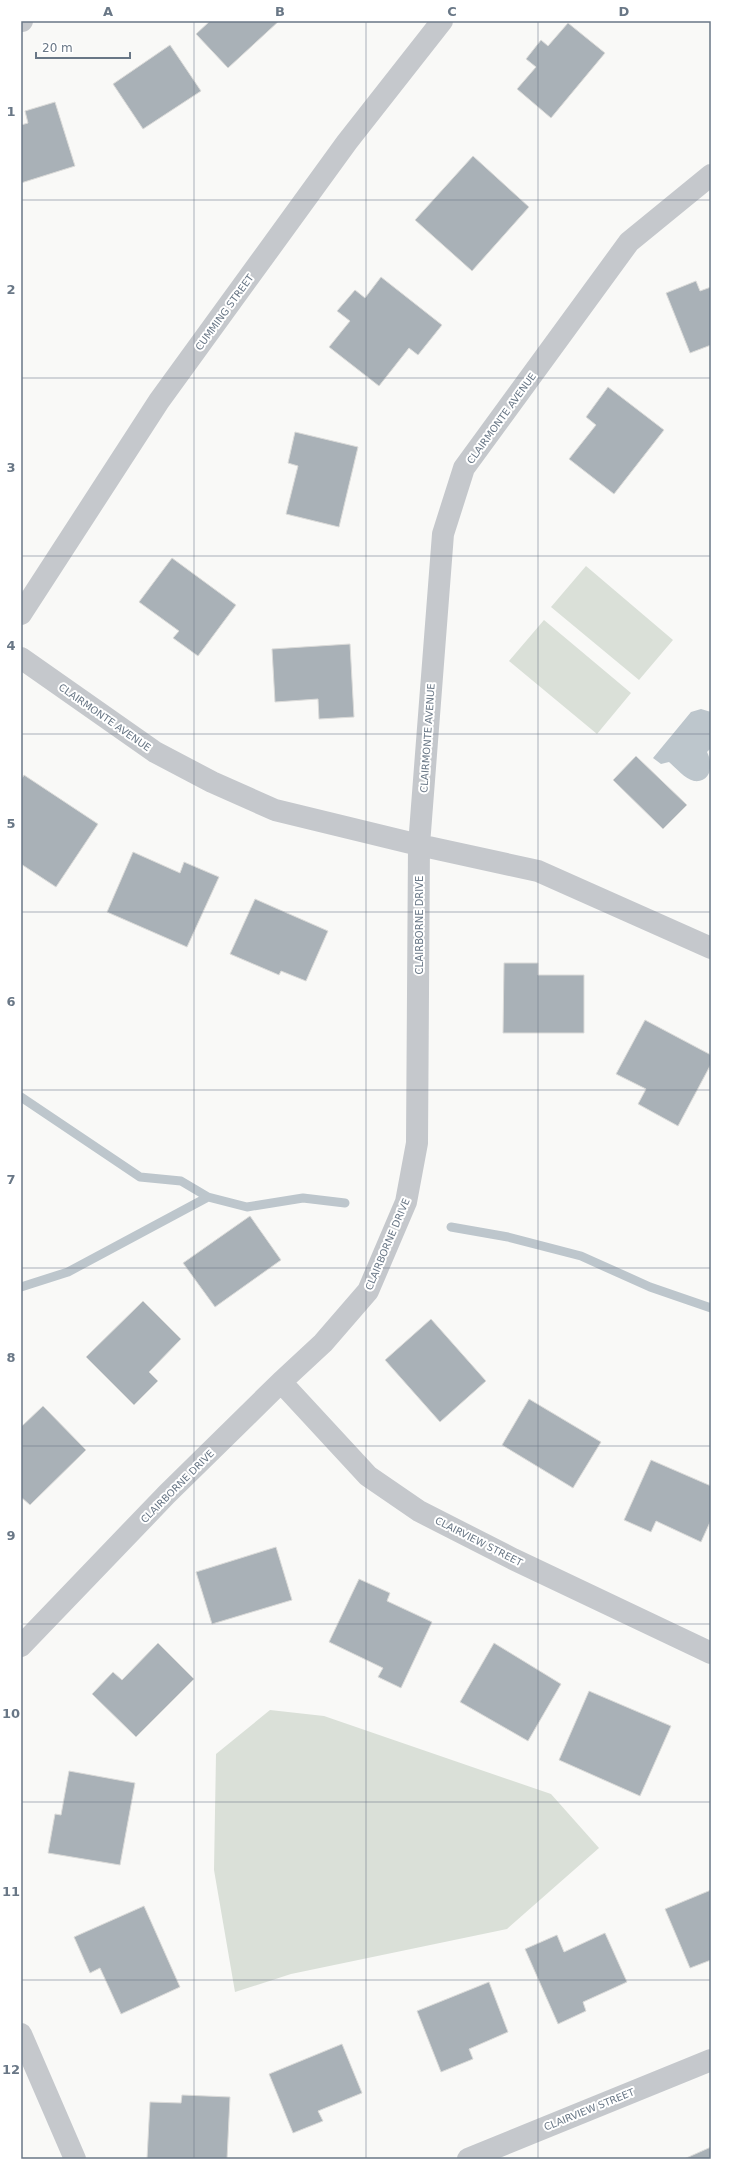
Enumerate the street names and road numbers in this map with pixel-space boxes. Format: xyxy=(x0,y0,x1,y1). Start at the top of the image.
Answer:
street label: CUMMING STREET xyxy=(193,272,256,352)
street label: CLAIRMONTE AVENUE xyxy=(465,371,538,466)
street label: CLAIRMONTE AVENUE xyxy=(57,681,153,753)
street label: CLAIRMONTE AVENUE xyxy=(418,683,437,793)
street label: CLAIRBORNE DRIVE xyxy=(414,876,425,974)
street label: CLAIRBORNE DRIVE xyxy=(363,1197,412,1292)
street label: CLAIRBORNE DRIVE xyxy=(139,1448,216,1525)
street label: CLAIRVIEW STREET xyxy=(433,1515,525,1569)
street label: CLAIRVIEW STREET xyxy=(542,2086,637,2133)

